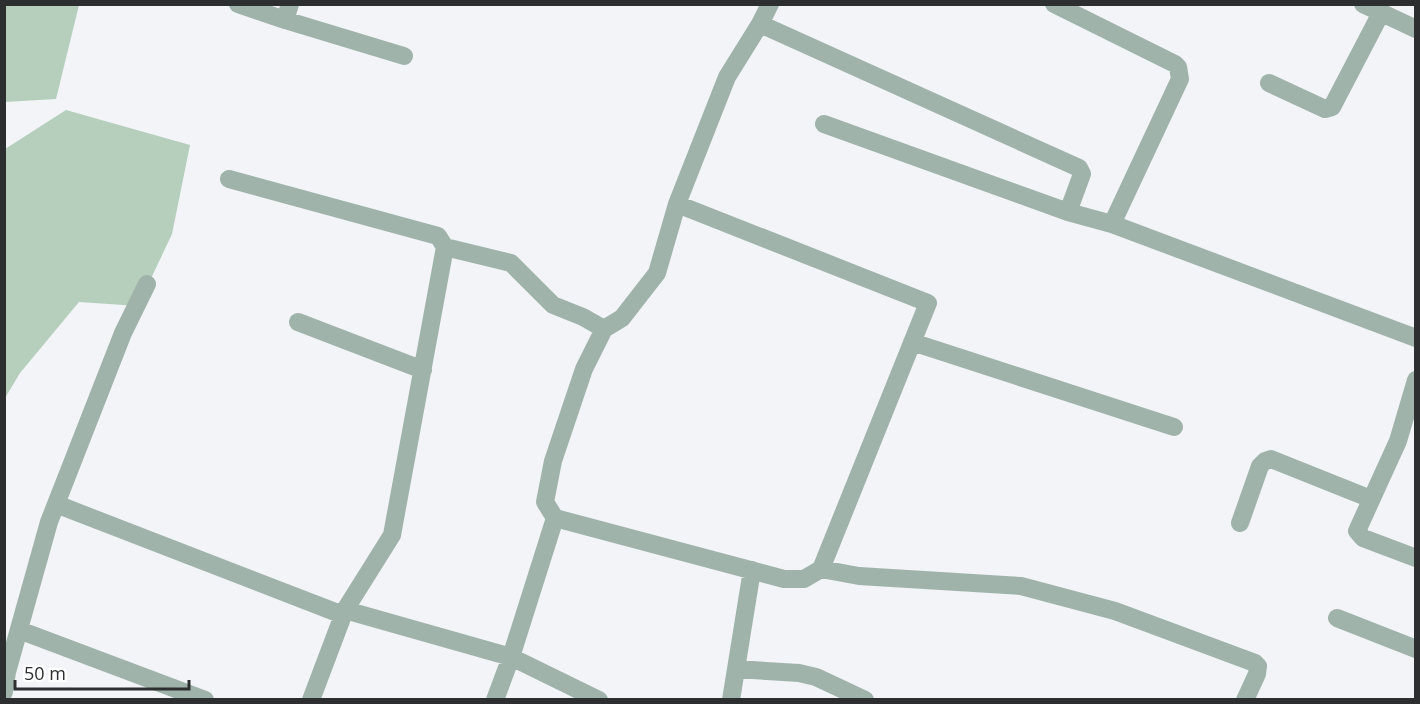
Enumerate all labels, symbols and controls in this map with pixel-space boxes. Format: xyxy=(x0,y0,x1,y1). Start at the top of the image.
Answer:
scale bar xyxy=(15,653,189,691)
text: 50 m xyxy=(24,661,66,685)

